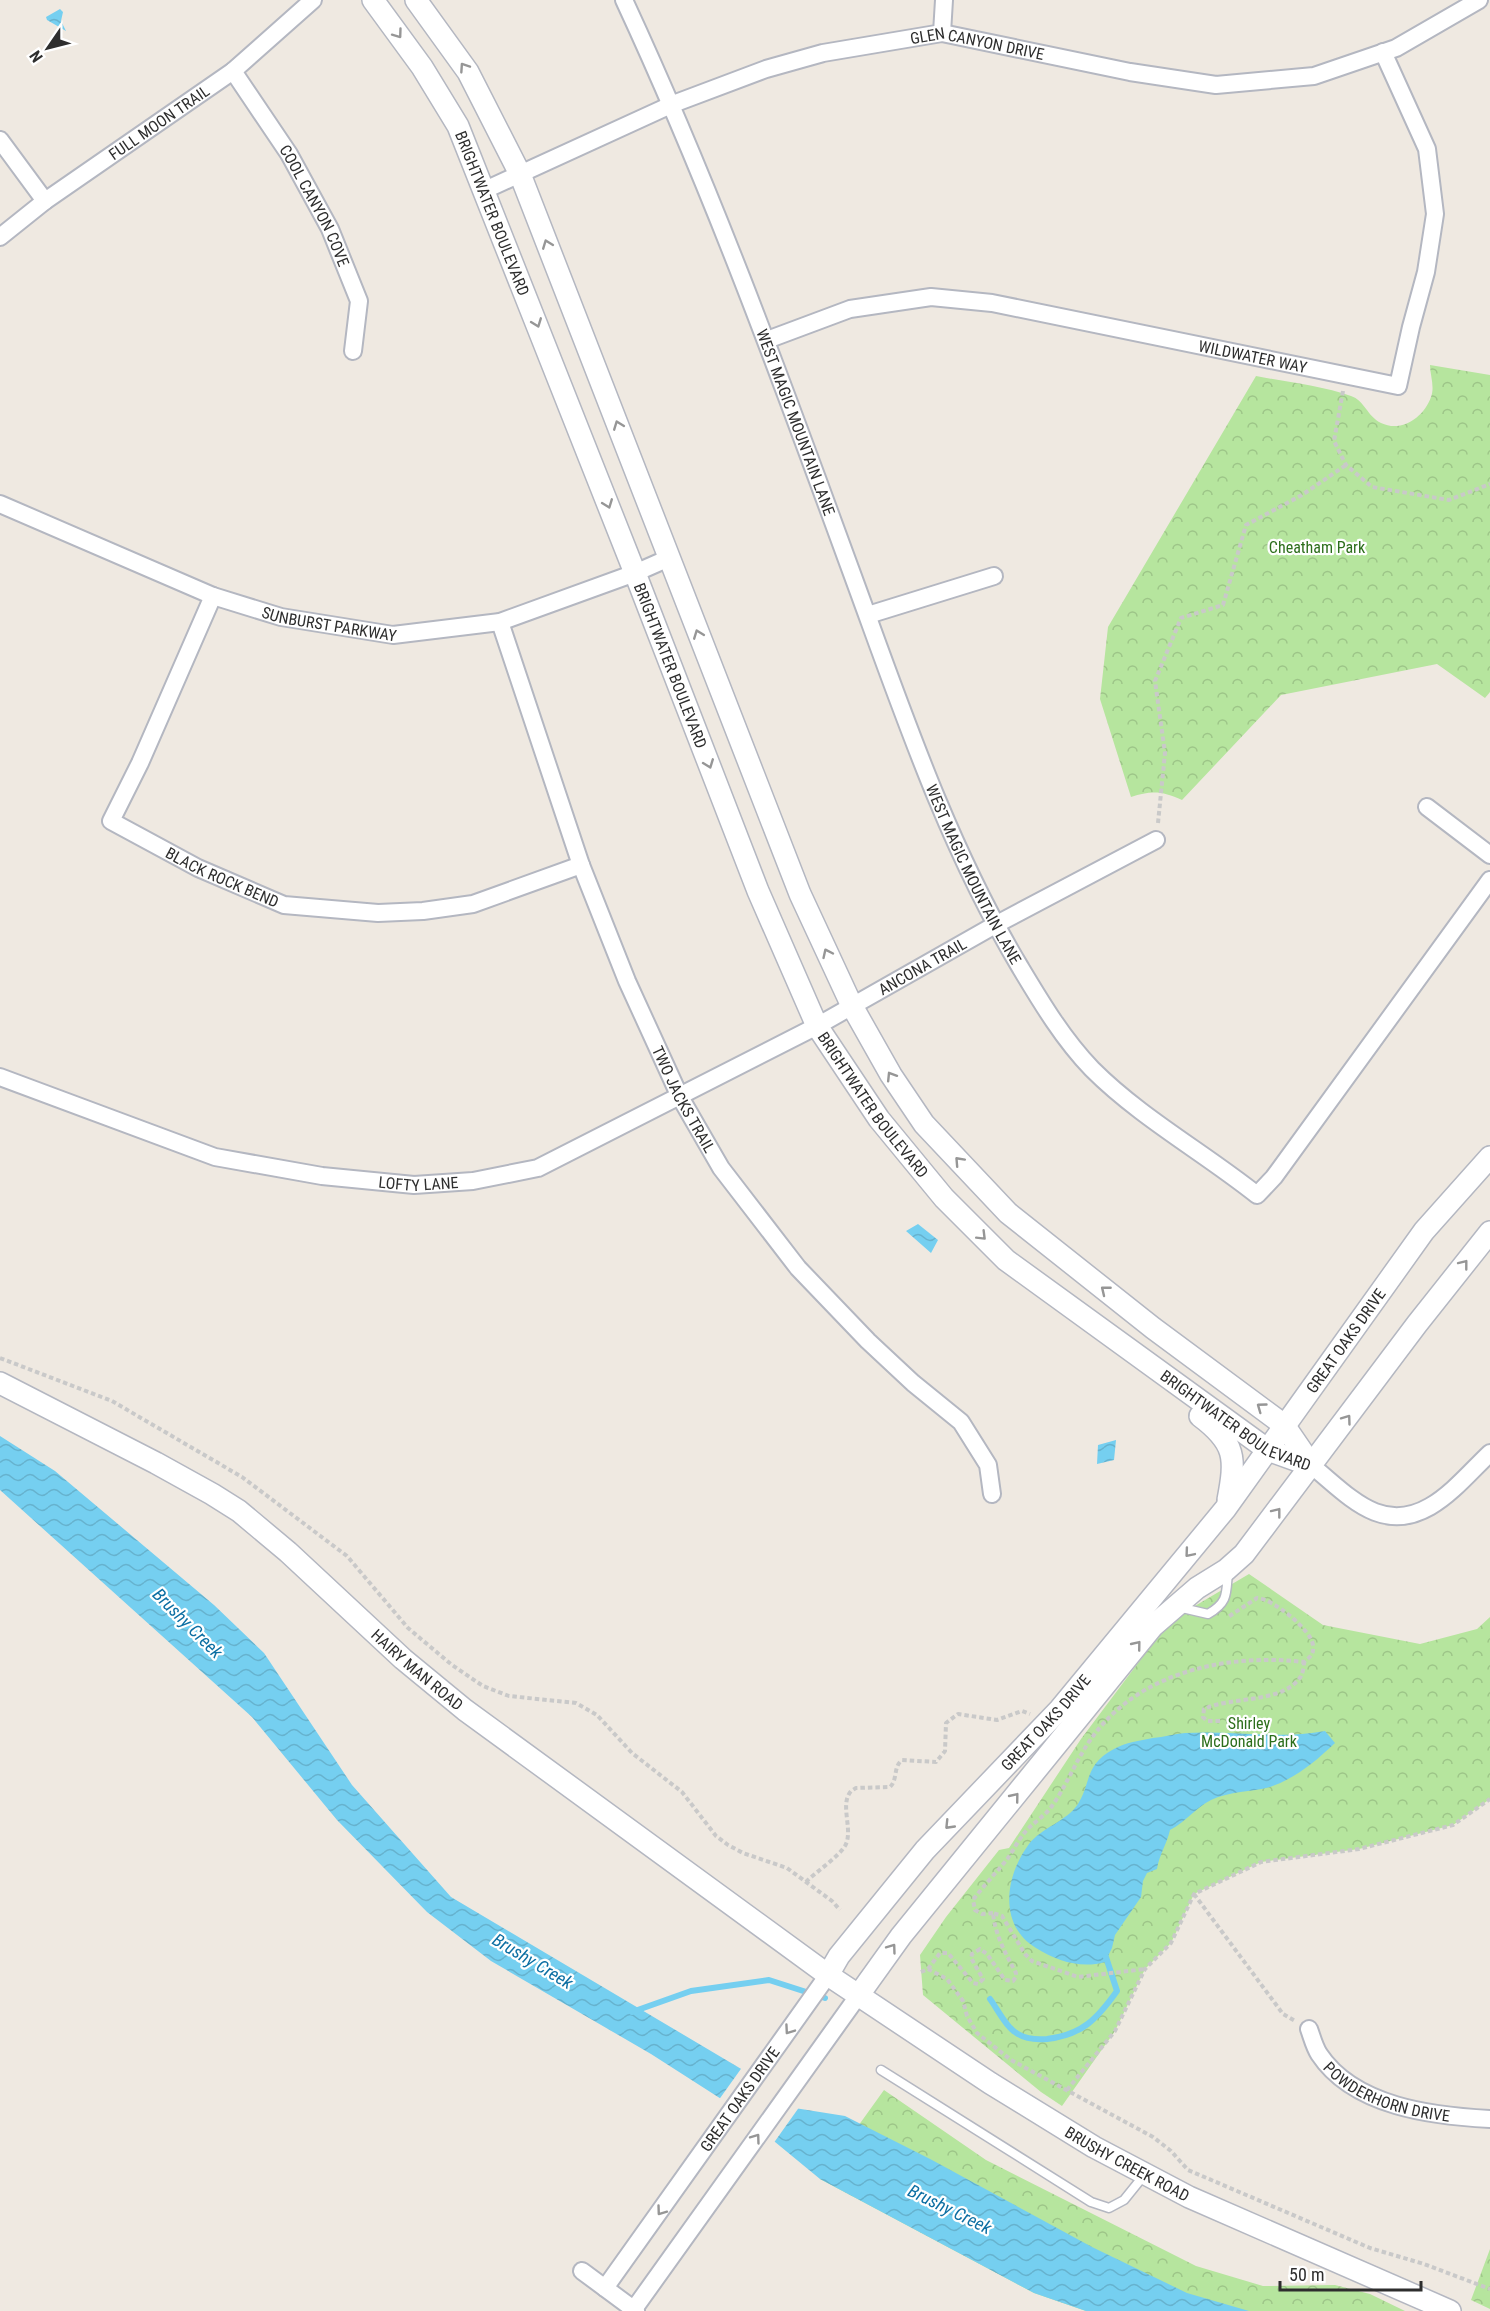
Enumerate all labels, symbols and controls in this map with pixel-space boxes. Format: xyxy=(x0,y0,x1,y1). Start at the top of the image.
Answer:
north arrow xyxy=(18,18,78,78)
street label: GLEN CANYON DRIVE xyxy=(909,23,1046,63)
one-way arrow xyxy=(391,27,402,38)
text: N xyxy=(26,47,47,66)
one-way arrow xyxy=(461,63,472,74)
street label: FULL MOON TRAIL xyxy=(105,81,213,164)
street label: BRIGHTWATER BOULEVARD xyxy=(451,128,534,298)
street label: COOL CANYON COVE xyxy=(276,141,354,269)
one-way arrow xyxy=(542,239,554,250)
one-way arrow xyxy=(530,317,542,328)
street label: WEST MAGIC MOUNTAIN LANE xyxy=(753,326,839,518)
street label: WILDWATER WAY xyxy=(1197,336,1309,377)
one-way arrow xyxy=(613,420,625,431)
one-way arrow xyxy=(601,498,613,509)
park label: Cheatham Park xyxy=(1269,538,1366,557)
street label: BRIGHTWATER BOULEVARD xyxy=(630,580,711,751)
street label: SUNBURST PARKWAY xyxy=(260,602,399,645)
one-way arrow xyxy=(693,630,705,641)
one-way arrow xyxy=(702,758,714,769)
street label: WEST MAGIC MOUNTAIN LANE xyxy=(922,781,1026,967)
street label: BLACK ROCK BEND xyxy=(162,843,282,911)
street label: ANCONA TRAIL xyxy=(875,934,970,999)
one-way arrow xyxy=(823,949,835,960)
street label: BRIGHTWATER BOULEVARD xyxy=(814,1028,933,1181)
street label: TWO JACKS TRAIL xyxy=(648,1043,720,1156)
one-way arrow xyxy=(888,1071,899,1082)
one-way arrow xyxy=(955,1157,966,1168)
street label: LOFTY LANE xyxy=(378,1172,459,1195)
one-way arrow xyxy=(975,1230,986,1240)
one-way arrow xyxy=(1457,1260,1468,1271)
street label: GREAT OAKS DRIVE xyxy=(1302,1285,1389,1397)
one-way arrow xyxy=(1101,1286,1112,1297)
street label: BRIGHTWATER BOULEVARD xyxy=(1157,1366,1314,1474)
one-way arrow xyxy=(1256,1403,1267,1414)
one-way arrow xyxy=(1339,1415,1350,1426)
one-way arrow xyxy=(1270,1507,1281,1518)
one-way arrow xyxy=(1185,1546,1196,1557)
water label: Brushy Creek xyxy=(149,1584,228,1663)
street label: HAIRY MAN ROAD xyxy=(368,1625,467,1714)
one-way arrow xyxy=(1130,1641,1141,1652)
street label: GREAT OAKS DRIVE xyxy=(997,1670,1094,1774)
park label: Shirley McDonald Park xyxy=(1201,1714,1298,1751)
one-way arrow xyxy=(1007,1793,1018,1804)
one-way arrow xyxy=(945,1818,956,1829)
water label: Brushy Creek xyxy=(489,1929,578,1994)
one-way arrow xyxy=(885,1944,896,1955)
one-way arrow xyxy=(785,2023,796,2034)
street label: GREAT OAKS DRIVE xyxy=(696,2043,783,2155)
street label: POWDERHORN DRIVE xyxy=(1320,2058,1451,2125)
street label: BRUSHY CREEK ROAD xyxy=(1062,2122,1193,2205)
one-way arrow xyxy=(749,2134,760,2145)
water label: Brushy Creek xyxy=(905,2180,996,2239)
one-way arrow xyxy=(657,2205,668,2216)
scale bar xyxy=(1280,2254,1421,2292)
text: 50 m xyxy=(1289,2264,1324,2285)

